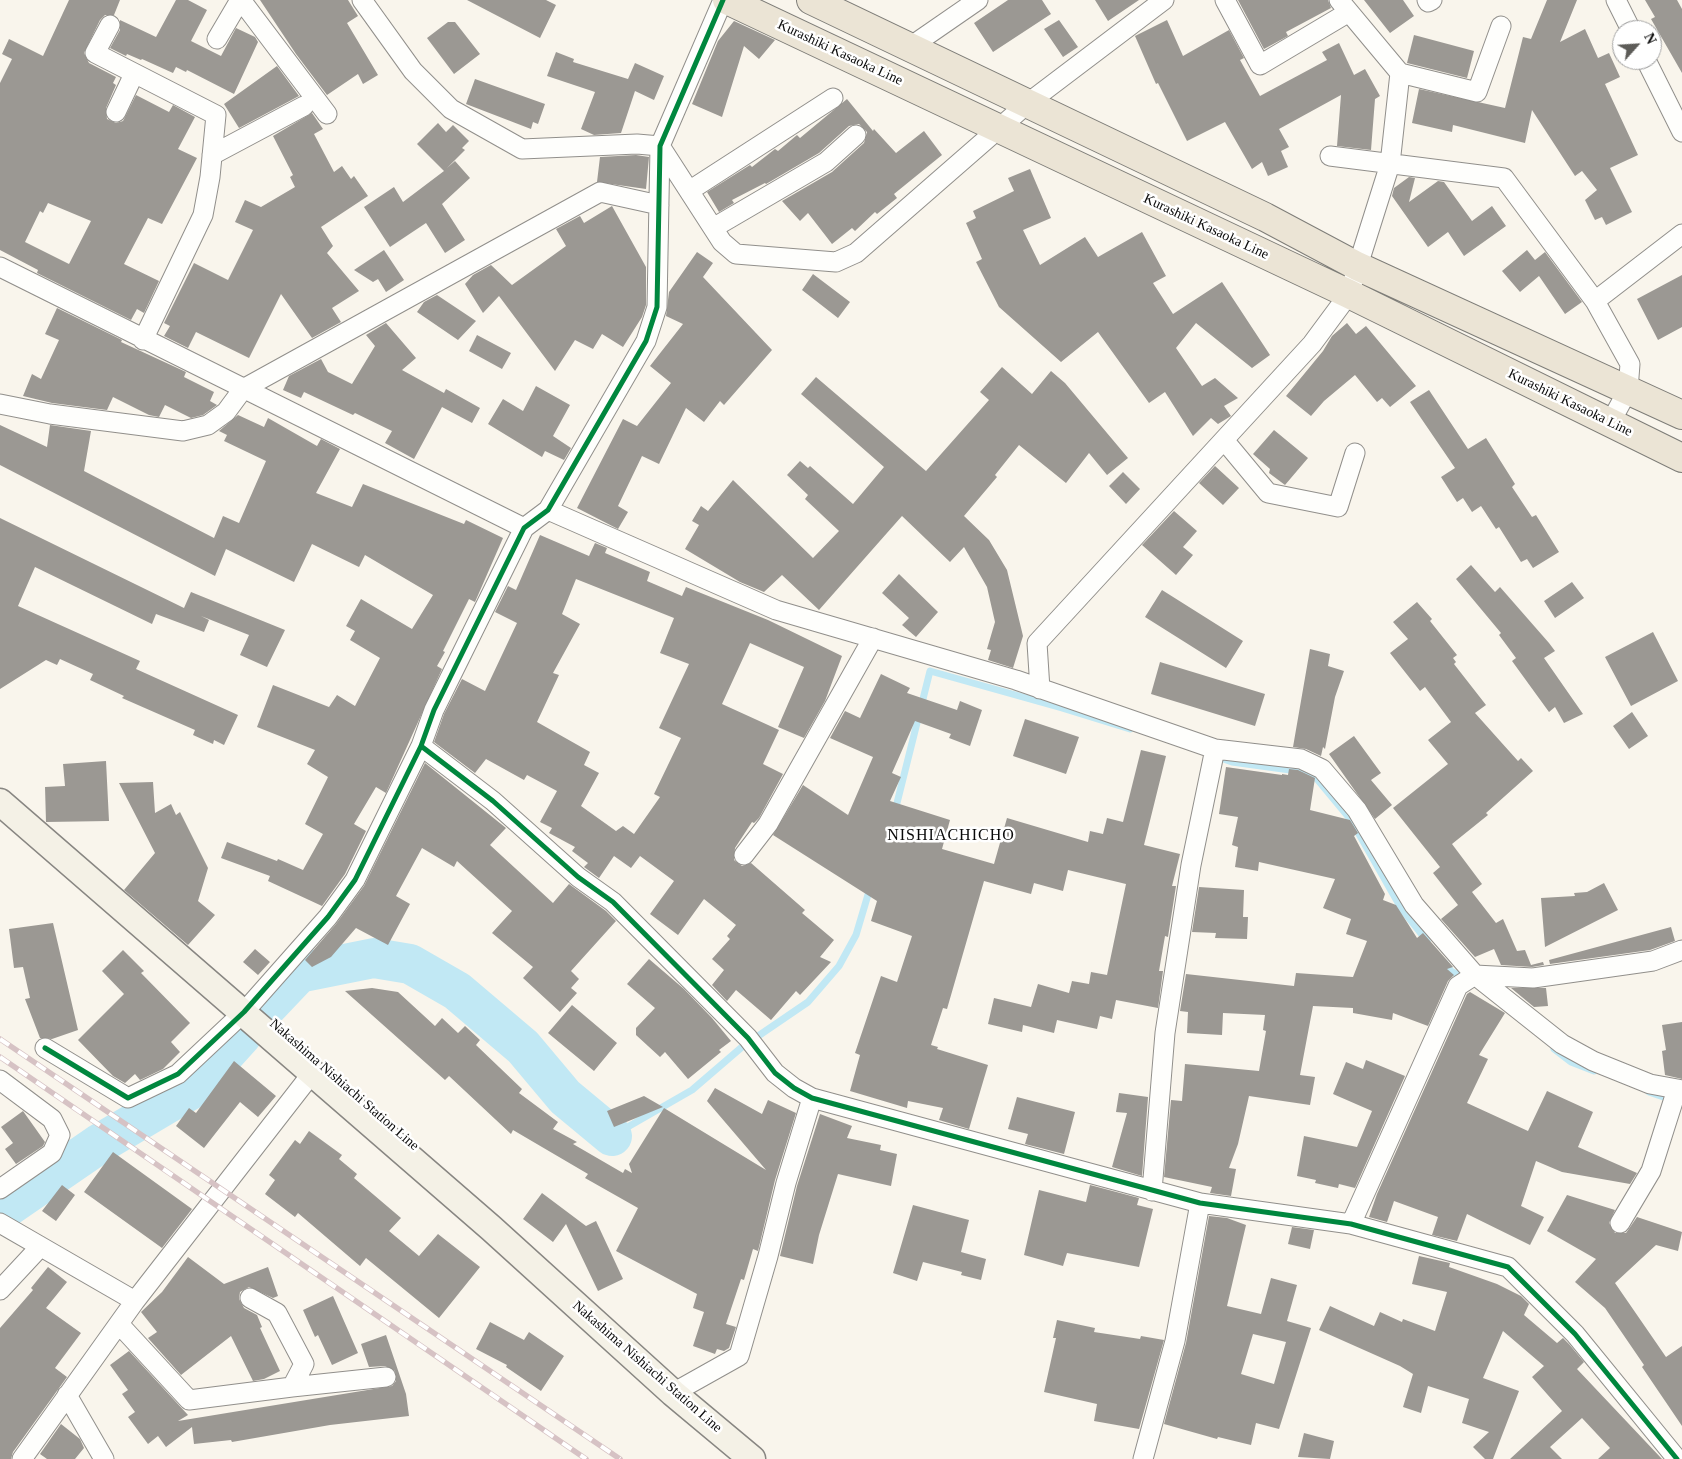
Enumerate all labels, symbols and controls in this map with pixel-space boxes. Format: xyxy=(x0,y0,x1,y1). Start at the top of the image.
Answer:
street label: Kurashiki Kasaoka Line xyxy=(769,14,911,92)
north arrow xyxy=(1612,20,1662,70)
text: N xyxy=(1641,31,1659,46)
street label: Kurashiki Kasaoka Line xyxy=(1135,188,1277,266)
street label: Kurashiki Kasaoka Line xyxy=(1499,363,1641,443)
district label: NISHIACHICHO xyxy=(888,826,1014,846)
street label: Nakashima Nishiachi Station Line xyxy=(257,1007,431,1163)
street label: Nakashima Nishiachi Station Line xyxy=(560,1289,734,1445)

